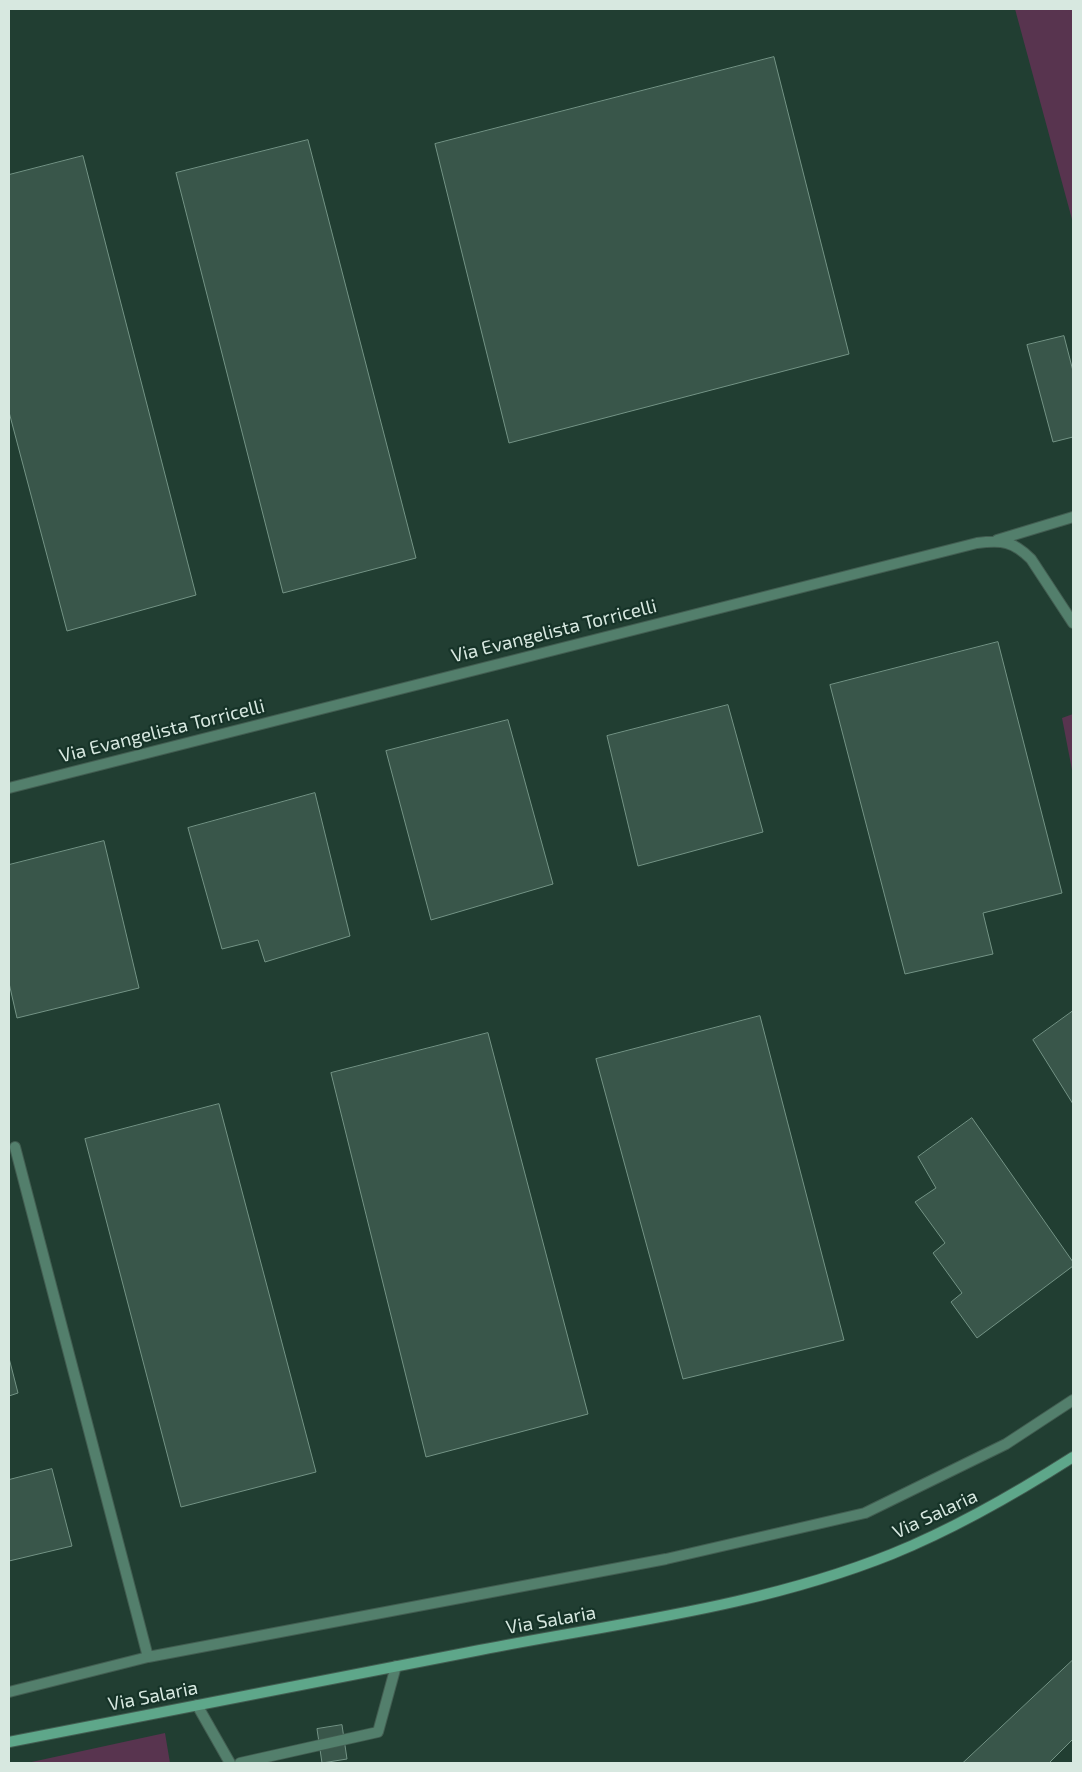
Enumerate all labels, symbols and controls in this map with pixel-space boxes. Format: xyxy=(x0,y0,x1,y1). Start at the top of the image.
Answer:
street label: Via Evangelista Torricelli xyxy=(449,594,659,668)
street label: Via Evangelista Torricelli xyxy=(57,694,267,768)
street label: Via Salaria xyxy=(889,1484,981,1544)
street label: Via Salaria xyxy=(504,1601,598,1639)
street label: Via Salaria xyxy=(106,1676,200,1716)

